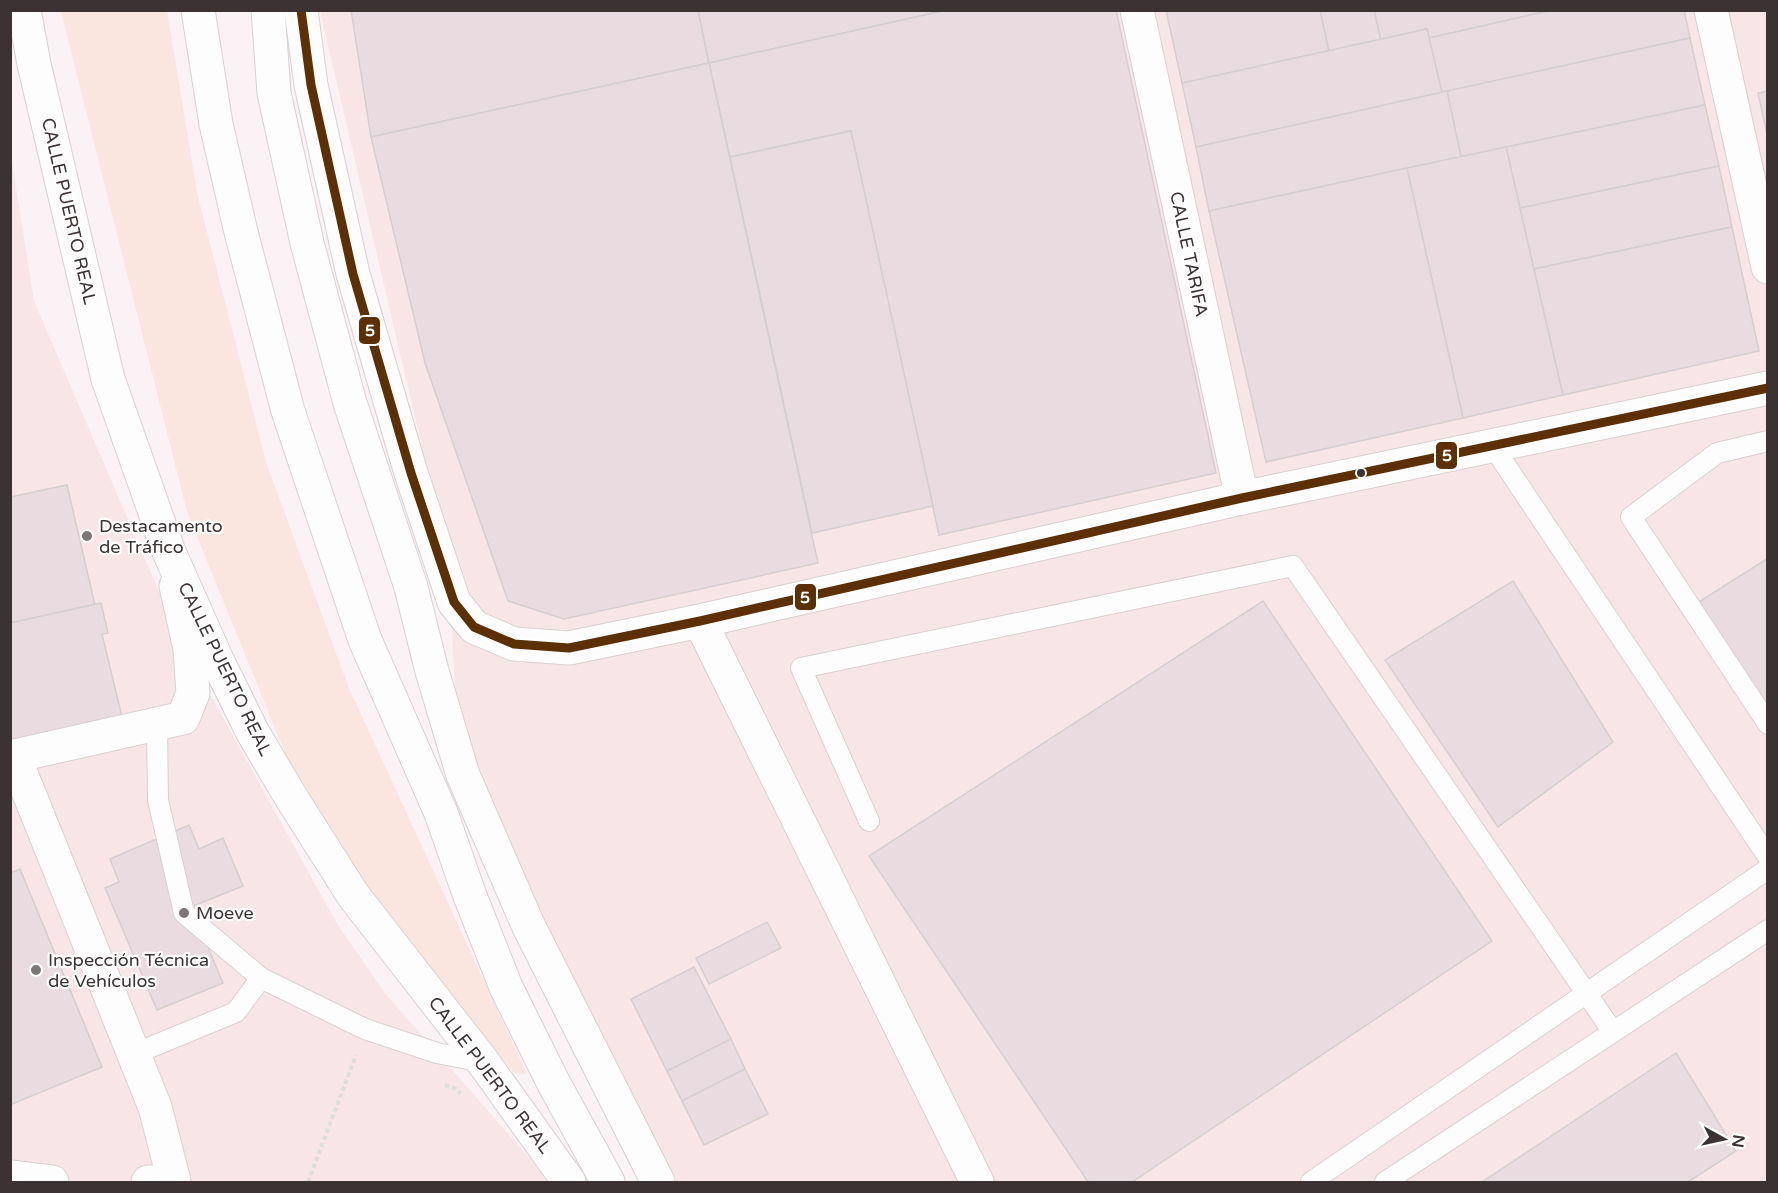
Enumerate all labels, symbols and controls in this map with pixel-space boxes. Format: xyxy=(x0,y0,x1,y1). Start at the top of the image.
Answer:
street label: CALLE PUERTO REAL xyxy=(37,116,101,307)
street label: CALLE TARIFA xyxy=(1165,189,1213,319)
line badge: 5 xyxy=(358,316,381,345)
text: 5 xyxy=(365,321,375,341)
line badge: 5 xyxy=(1435,441,1458,470)
text: 5 xyxy=(1442,446,1452,466)
unlabelled marker xyxy=(1355,467,1367,479)
place label: Destacamento de Tráfico xyxy=(99,515,223,558)
marker: Destacamento de Tráfico xyxy=(80,529,94,543)
street label: CALLE PUERTO REAL xyxy=(173,578,277,760)
line badge: 5 xyxy=(794,583,817,611)
text: 5 xyxy=(800,588,810,608)
place label: Moeve xyxy=(196,902,254,924)
marker: Moeve xyxy=(177,906,191,920)
place label: Inspección Técnica de Vehículos xyxy=(48,949,209,992)
marker: Inspección Técnica de Vehículos xyxy=(29,963,43,977)
street label: CALLE PUERTO REAL xyxy=(424,992,557,1158)
north arrow xyxy=(1694,1109,1754,1169)
text: N xyxy=(1727,1133,1749,1149)

